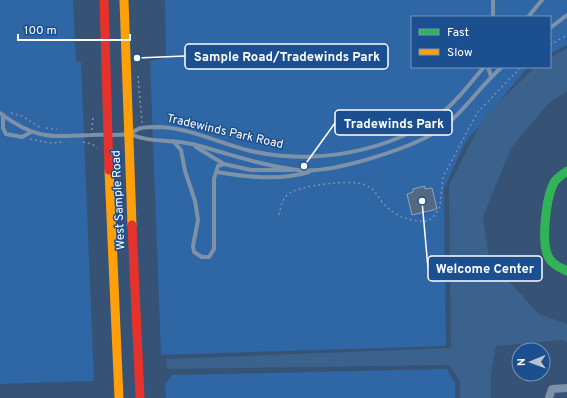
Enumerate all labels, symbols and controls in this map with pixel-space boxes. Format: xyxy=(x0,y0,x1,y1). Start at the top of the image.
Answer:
scale bar xyxy=(18,16,130,42)
legend xyxy=(411,16,551,68)
text: 100 m xyxy=(24,23,57,39)
text: Fast xyxy=(447,25,469,41)
callout: Sample Road/Tradewinds Park xyxy=(185,44,388,69)
text: Slow xyxy=(447,45,473,61)
text: Sample Road/Tradewinds Park xyxy=(194,50,380,66)
callout: Tradewinds Park xyxy=(335,110,452,135)
street label: Tradewinds Park Road xyxy=(165,111,285,153)
text: Tradewinds Park xyxy=(344,117,444,133)
street label: West Sample Road xyxy=(108,150,130,250)
callout: Welcome Center xyxy=(428,256,542,281)
text: Welcome Center xyxy=(436,262,535,278)
north arrow xyxy=(511,342,551,382)
text: N xyxy=(515,358,529,366)

